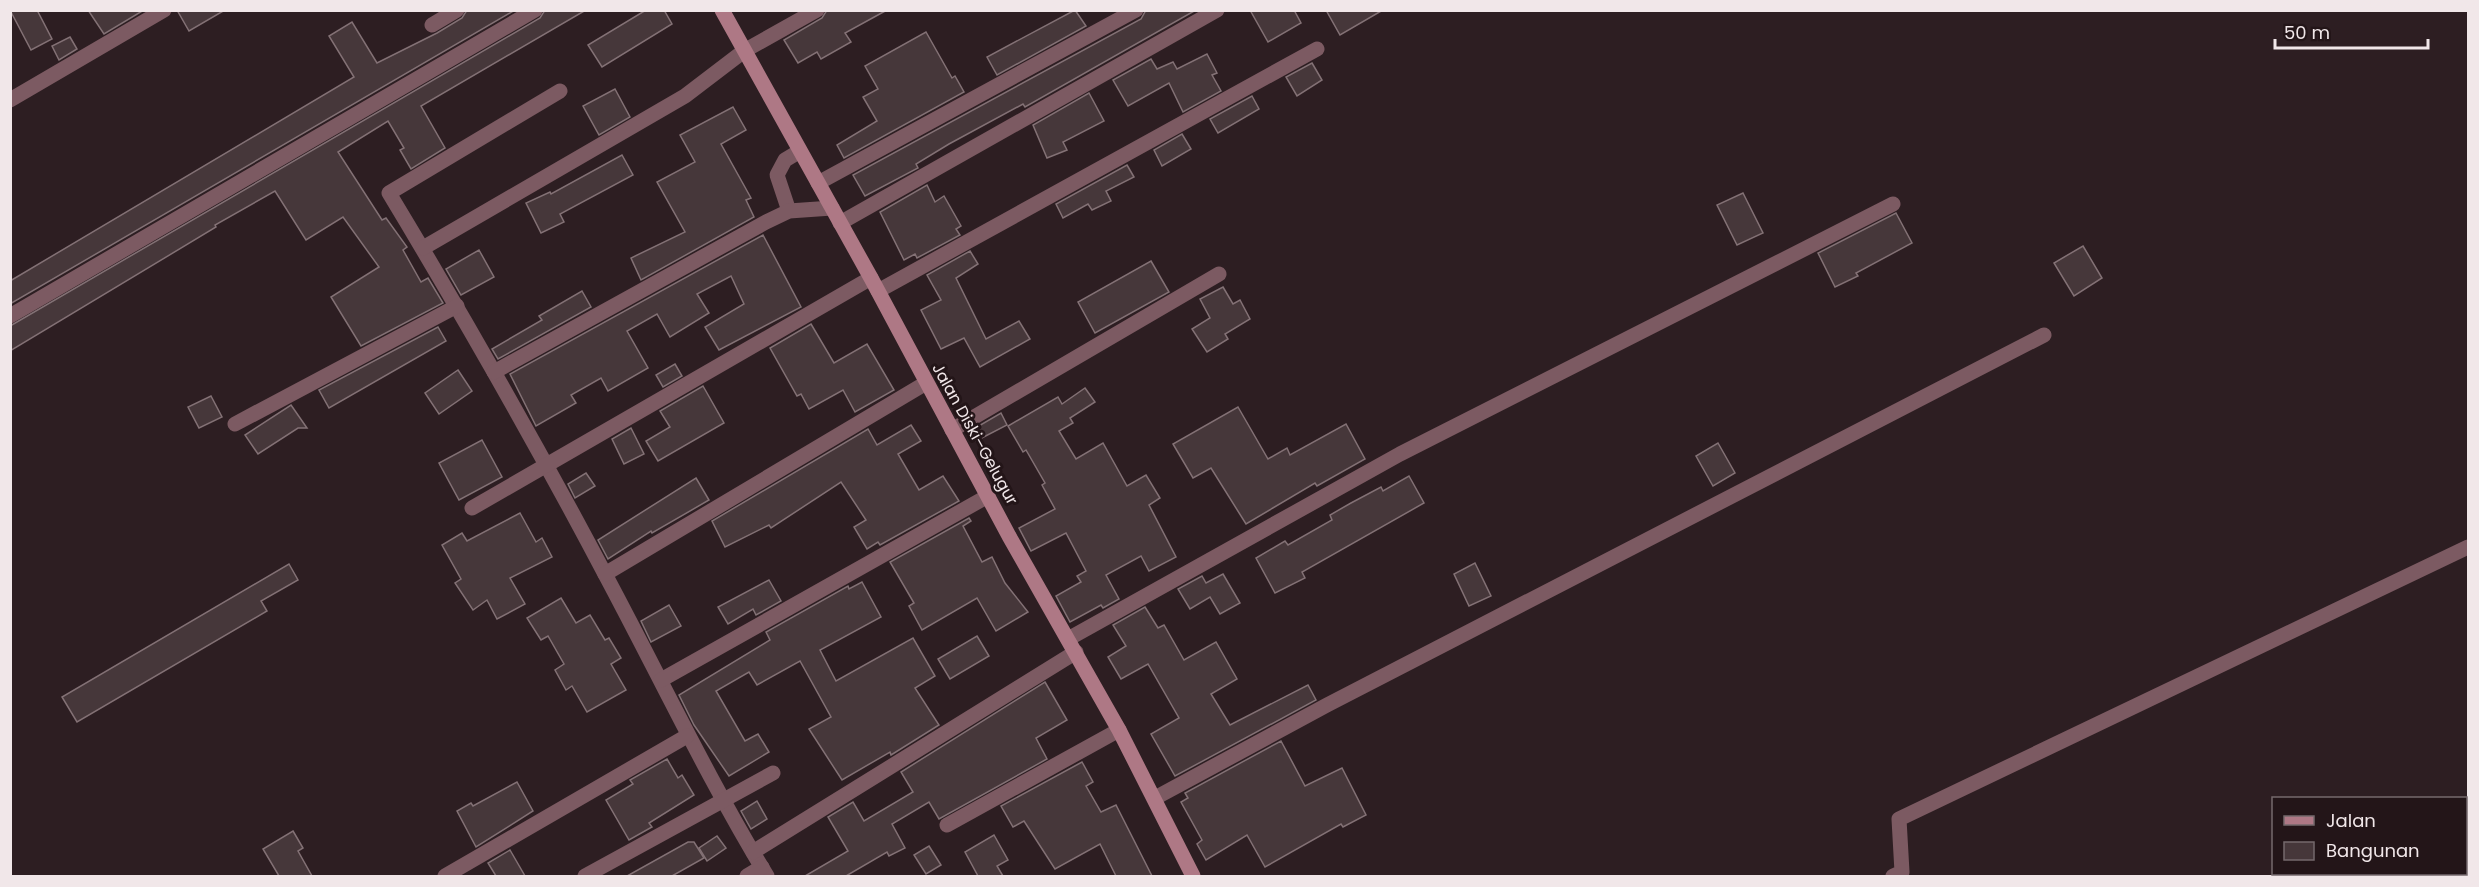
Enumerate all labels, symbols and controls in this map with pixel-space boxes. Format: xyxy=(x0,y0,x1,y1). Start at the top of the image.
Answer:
scale bar xyxy=(2275,12,2428,50)
text: 50 m xyxy=(2284,20,2330,45)
street label: Jalan Diski–Gelugur xyxy=(926,359,1024,509)
legend xyxy=(2272,797,2467,875)
text: Jalan xyxy=(2326,808,2376,833)
text: Bangunan xyxy=(2326,838,2420,863)

